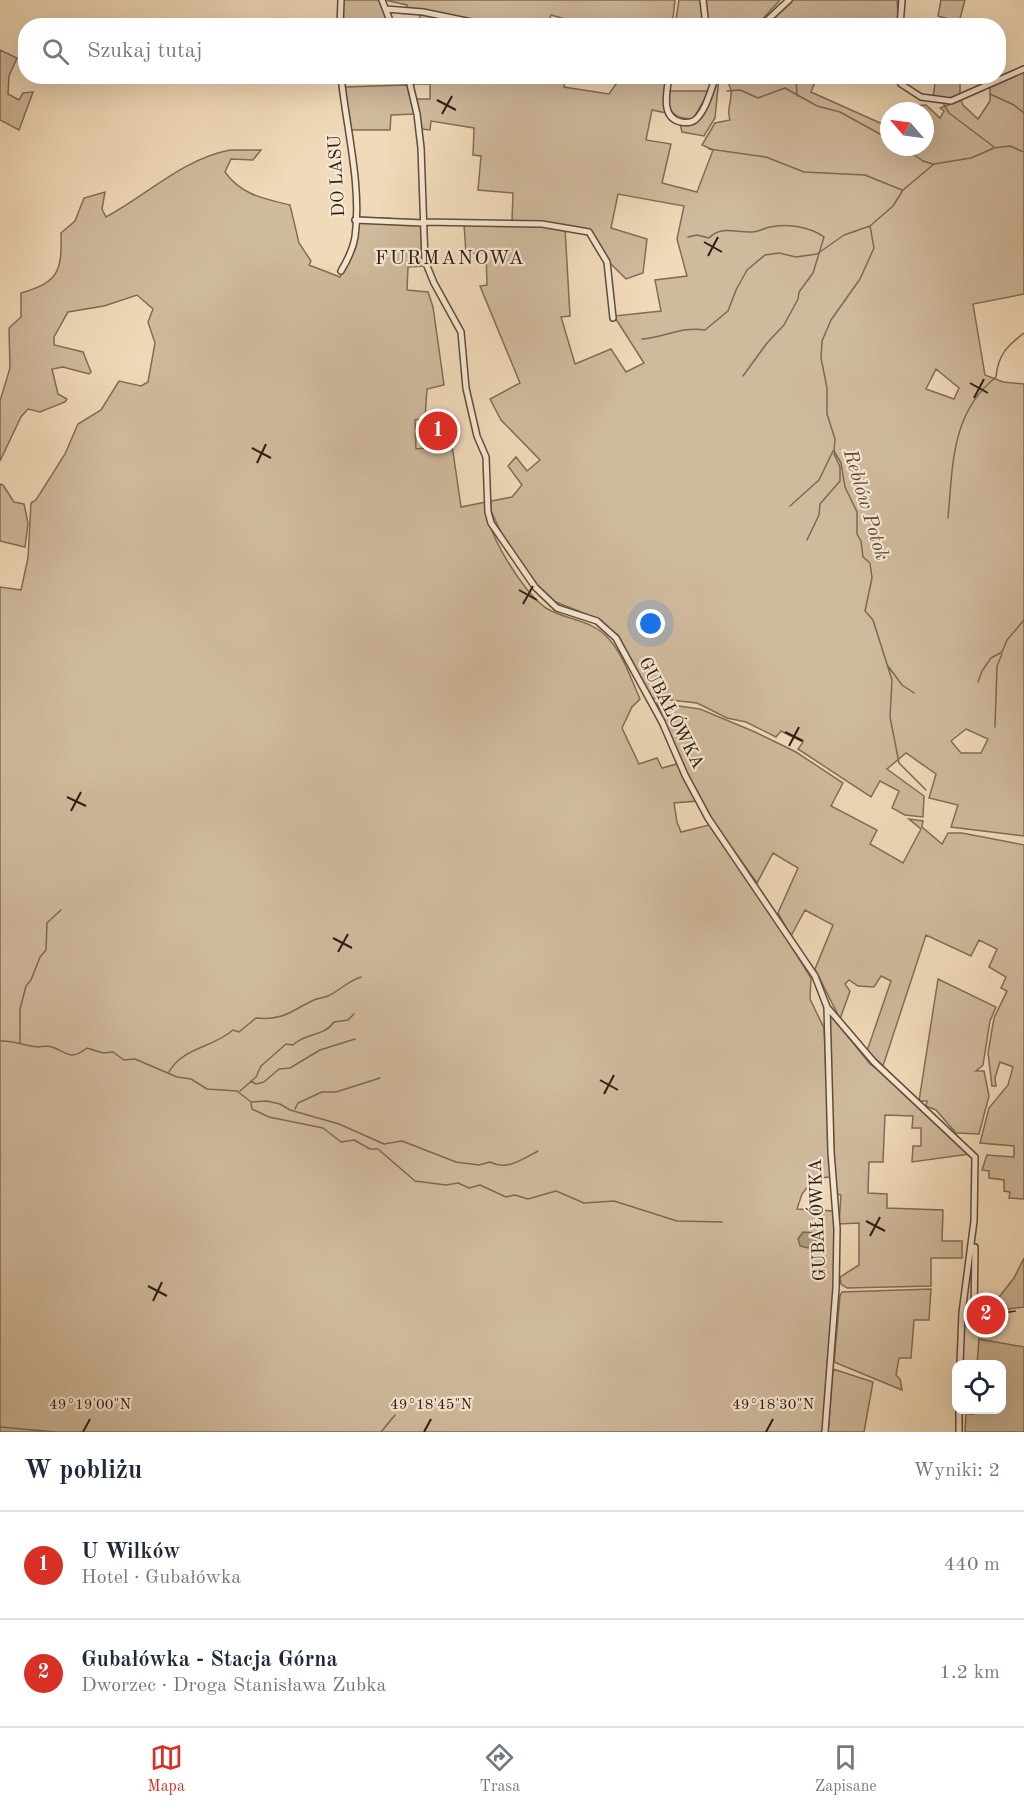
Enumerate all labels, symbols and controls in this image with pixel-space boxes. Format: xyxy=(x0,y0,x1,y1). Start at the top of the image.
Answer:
search box xyxy=(18,18,1006,84)
icon: search xyxy=(39,35,72,68)
text: Szukaj tutaj xyxy=(87,40,203,62)
north arrow xyxy=(880,102,934,156)
street label: DO LASU xyxy=(326,134,348,218)
district label: FURMANOWA xyxy=(375,249,525,269)
pin: 1 xyxy=(418,408,458,454)
water label: Reblów Potok xyxy=(838,446,891,563)
your location xyxy=(636,609,665,638)
street label: GUBAŁÓWKA xyxy=(635,652,711,772)
street label: GUBAŁÓWKA xyxy=(802,1158,829,1282)
pin: 2 xyxy=(966,1292,1006,1338)
map controls xyxy=(952,1360,1006,1414)
button: locate xyxy=(952,1360,1006,1414)
text: 49°19'00"N xyxy=(49,1398,131,1413)
text: 49°18'45"N xyxy=(390,1398,472,1413)
text: 49°18'30"N xyxy=(732,1398,814,1413)
text: W pobliżu xyxy=(24,1458,142,1484)
text: Wyniki: 2 xyxy=(913,1461,1000,1481)
text: U Wilków xyxy=(81,1541,180,1563)
text: 1 xyxy=(38,1555,49,1575)
text: 440 m xyxy=(944,1555,1000,1575)
text: Hotel · Gubałówka xyxy=(81,1568,241,1588)
text: Gubałówka - Stacja Górna xyxy=(81,1649,338,1671)
text: 2 xyxy=(38,1663,49,1683)
text: 1.2 km xyxy=(939,1663,1000,1683)
text: Dworzec · Droga Stanisława Zubka xyxy=(81,1676,386,1696)
tab: Mapa xyxy=(147,1741,185,1797)
tab: Trasa xyxy=(479,1741,520,1797)
tab: Zapisane xyxy=(815,1741,877,1797)

